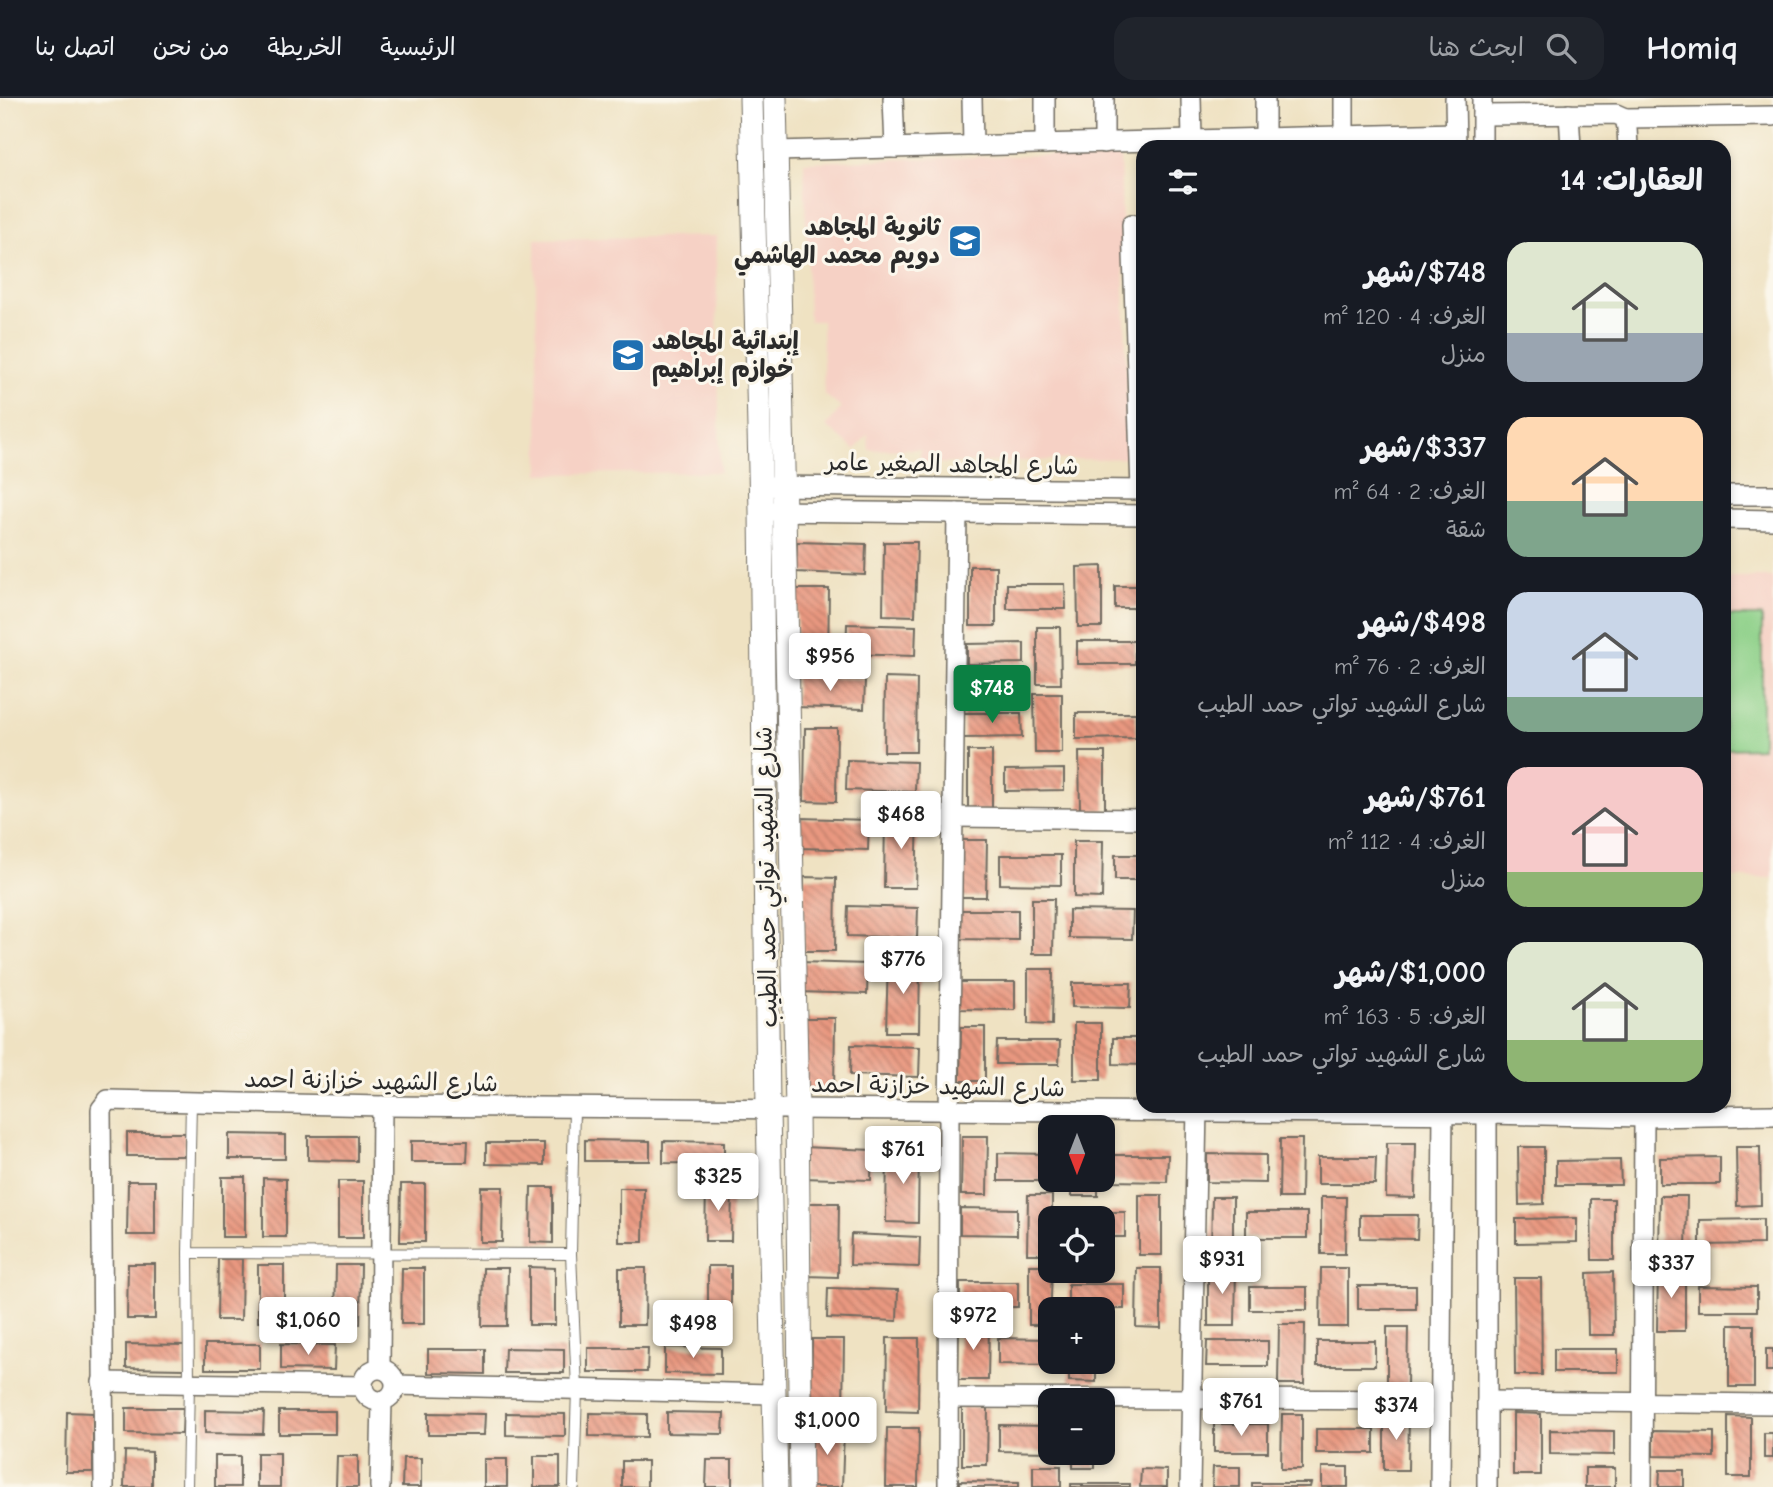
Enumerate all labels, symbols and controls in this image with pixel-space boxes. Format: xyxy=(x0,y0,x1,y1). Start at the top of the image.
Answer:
search box xyxy=(1114,17,1604,80)
icon: search xyxy=(1542,29,1580,67)
text: Homiq xyxy=(1646,29,1738,67)
text: اتصل بنا xyxy=(35,33,115,61)
text: من نحن xyxy=(153,33,229,61)
text: الخريطة xyxy=(267,33,342,61)
text: الرئيسية xyxy=(380,33,456,61)
text: ابحث هنا xyxy=(1429,33,1524,63)
icon: filters xyxy=(1164,163,1202,201)
text: العقارات: 14 xyxy=(1560,163,1703,198)
place label: ثانوية المجاهد دويم محمد الهاشمي xyxy=(734,213,942,276)
school or university icon: ثانوية المجاهد دويم محمد الهاشمي xyxy=(946,222,984,260)
text: $748/شهر xyxy=(1364,255,1486,290)
icon: home xyxy=(1563,270,1647,354)
text: الغرف: 4 · 120 m² xyxy=(1323,303,1486,330)
place label: إبتدائية المجاهد خوازم إبراهيم xyxy=(652,327,799,387)
school or university icon: إبتدائية المجاهد خوازم إبراهيم xyxy=(609,336,647,374)
text: منزل xyxy=(1441,341,1486,368)
text: $337/شهر xyxy=(1362,430,1486,465)
icon: home xyxy=(1563,445,1647,529)
street label: شارع المجاهد الصغير عامر xyxy=(823,448,1079,483)
text: الغرف: 2 · 64 m² xyxy=(1334,478,1486,505)
text: شقة xyxy=(1446,516,1486,543)
text: $498/شهر xyxy=(1360,605,1486,640)
icon: home xyxy=(1563,620,1647,704)
pin: $956 xyxy=(789,634,871,693)
text: $956 xyxy=(805,642,855,669)
text: الغرف: 2 · 76 m² xyxy=(1334,653,1486,680)
pin: $748 xyxy=(951,666,1033,725)
text: $748 xyxy=(970,674,1014,701)
text: شارع الشهيد تواتي حمد الطيب xyxy=(1197,691,1486,718)
street label: شارع الشهيد تواتي حمد الطيب xyxy=(749,726,790,1028)
text: $761/شهر xyxy=(1365,780,1486,815)
pin: $468 xyxy=(860,792,942,851)
icon: home xyxy=(1563,795,1647,879)
text: $468 xyxy=(877,800,925,827)
text: الغرف: 4 · 112 m² xyxy=(1328,828,1486,855)
text: منزل xyxy=(1441,866,1486,893)
pin: $776 xyxy=(862,936,944,996)
text: $776 xyxy=(880,945,926,972)
text: $1,000/شهر xyxy=(1336,955,1486,990)
icon: home xyxy=(1563,970,1647,1054)
text: الغرف: 5 · 163 m² xyxy=(1324,1003,1486,1030)
text: شارع الشهيد تواتي حمد الطيب xyxy=(1197,1041,1486,1068)
street label: شارع الشهيد خزازنة احمد xyxy=(244,1065,498,1100)
street label: شارع الشهيد خزازنة احمد xyxy=(811,1070,1065,1105)
north arrow xyxy=(1038,1115,1115,1192)
map controls xyxy=(1038,1115,1115,1465)
pin: $761 xyxy=(862,1126,944,1186)
text: $761 xyxy=(881,1135,925,1162)
pin: $325 xyxy=(677,1154,759,1213)
text: $325 xyxy=(694,1162,742,1189)
button: locate xyxy=(1038,1206,1115,1283)
pin: $931 xyxy=(1181,1236,1263,1296)
pin: $337 xyxy=(1630,1240,1712,1300)
text: $931 xyxy=(1199,1245,1245,1272)
text: $337 xyxy=(1648,1249,1694,1276)
pin: $972 xyxy=(932,1292,1014,1352)
button: + xyxy=(1038,1297,1115,1374)
pin: $1,060 xyxy=(251,1298,365,1357)
pin: $498 xyxy=(652,1300,734,1360)
text: $972 xyxy=(949,1301,997,1328)
text: $1,060 xyxy=(275,1306,341,1333)
text: $498 xyxy=(669,1309,717,1336)
pin: $761 xyxy=(1200,1378,1282,1438)
pin: $374 xyxy=(1355,1382,1437,1442)
text: $761 xyxy=(1219,1387,1263,1414)
button: − xyxy=(1038,1388,1115,1465)
text: $374 xyxy=(1374,1391,1418,1418)
pin: $1,000 xyxy=(770,1398,884,1457)
text: $1,000 xyxy=(794,1406,860,1433)

